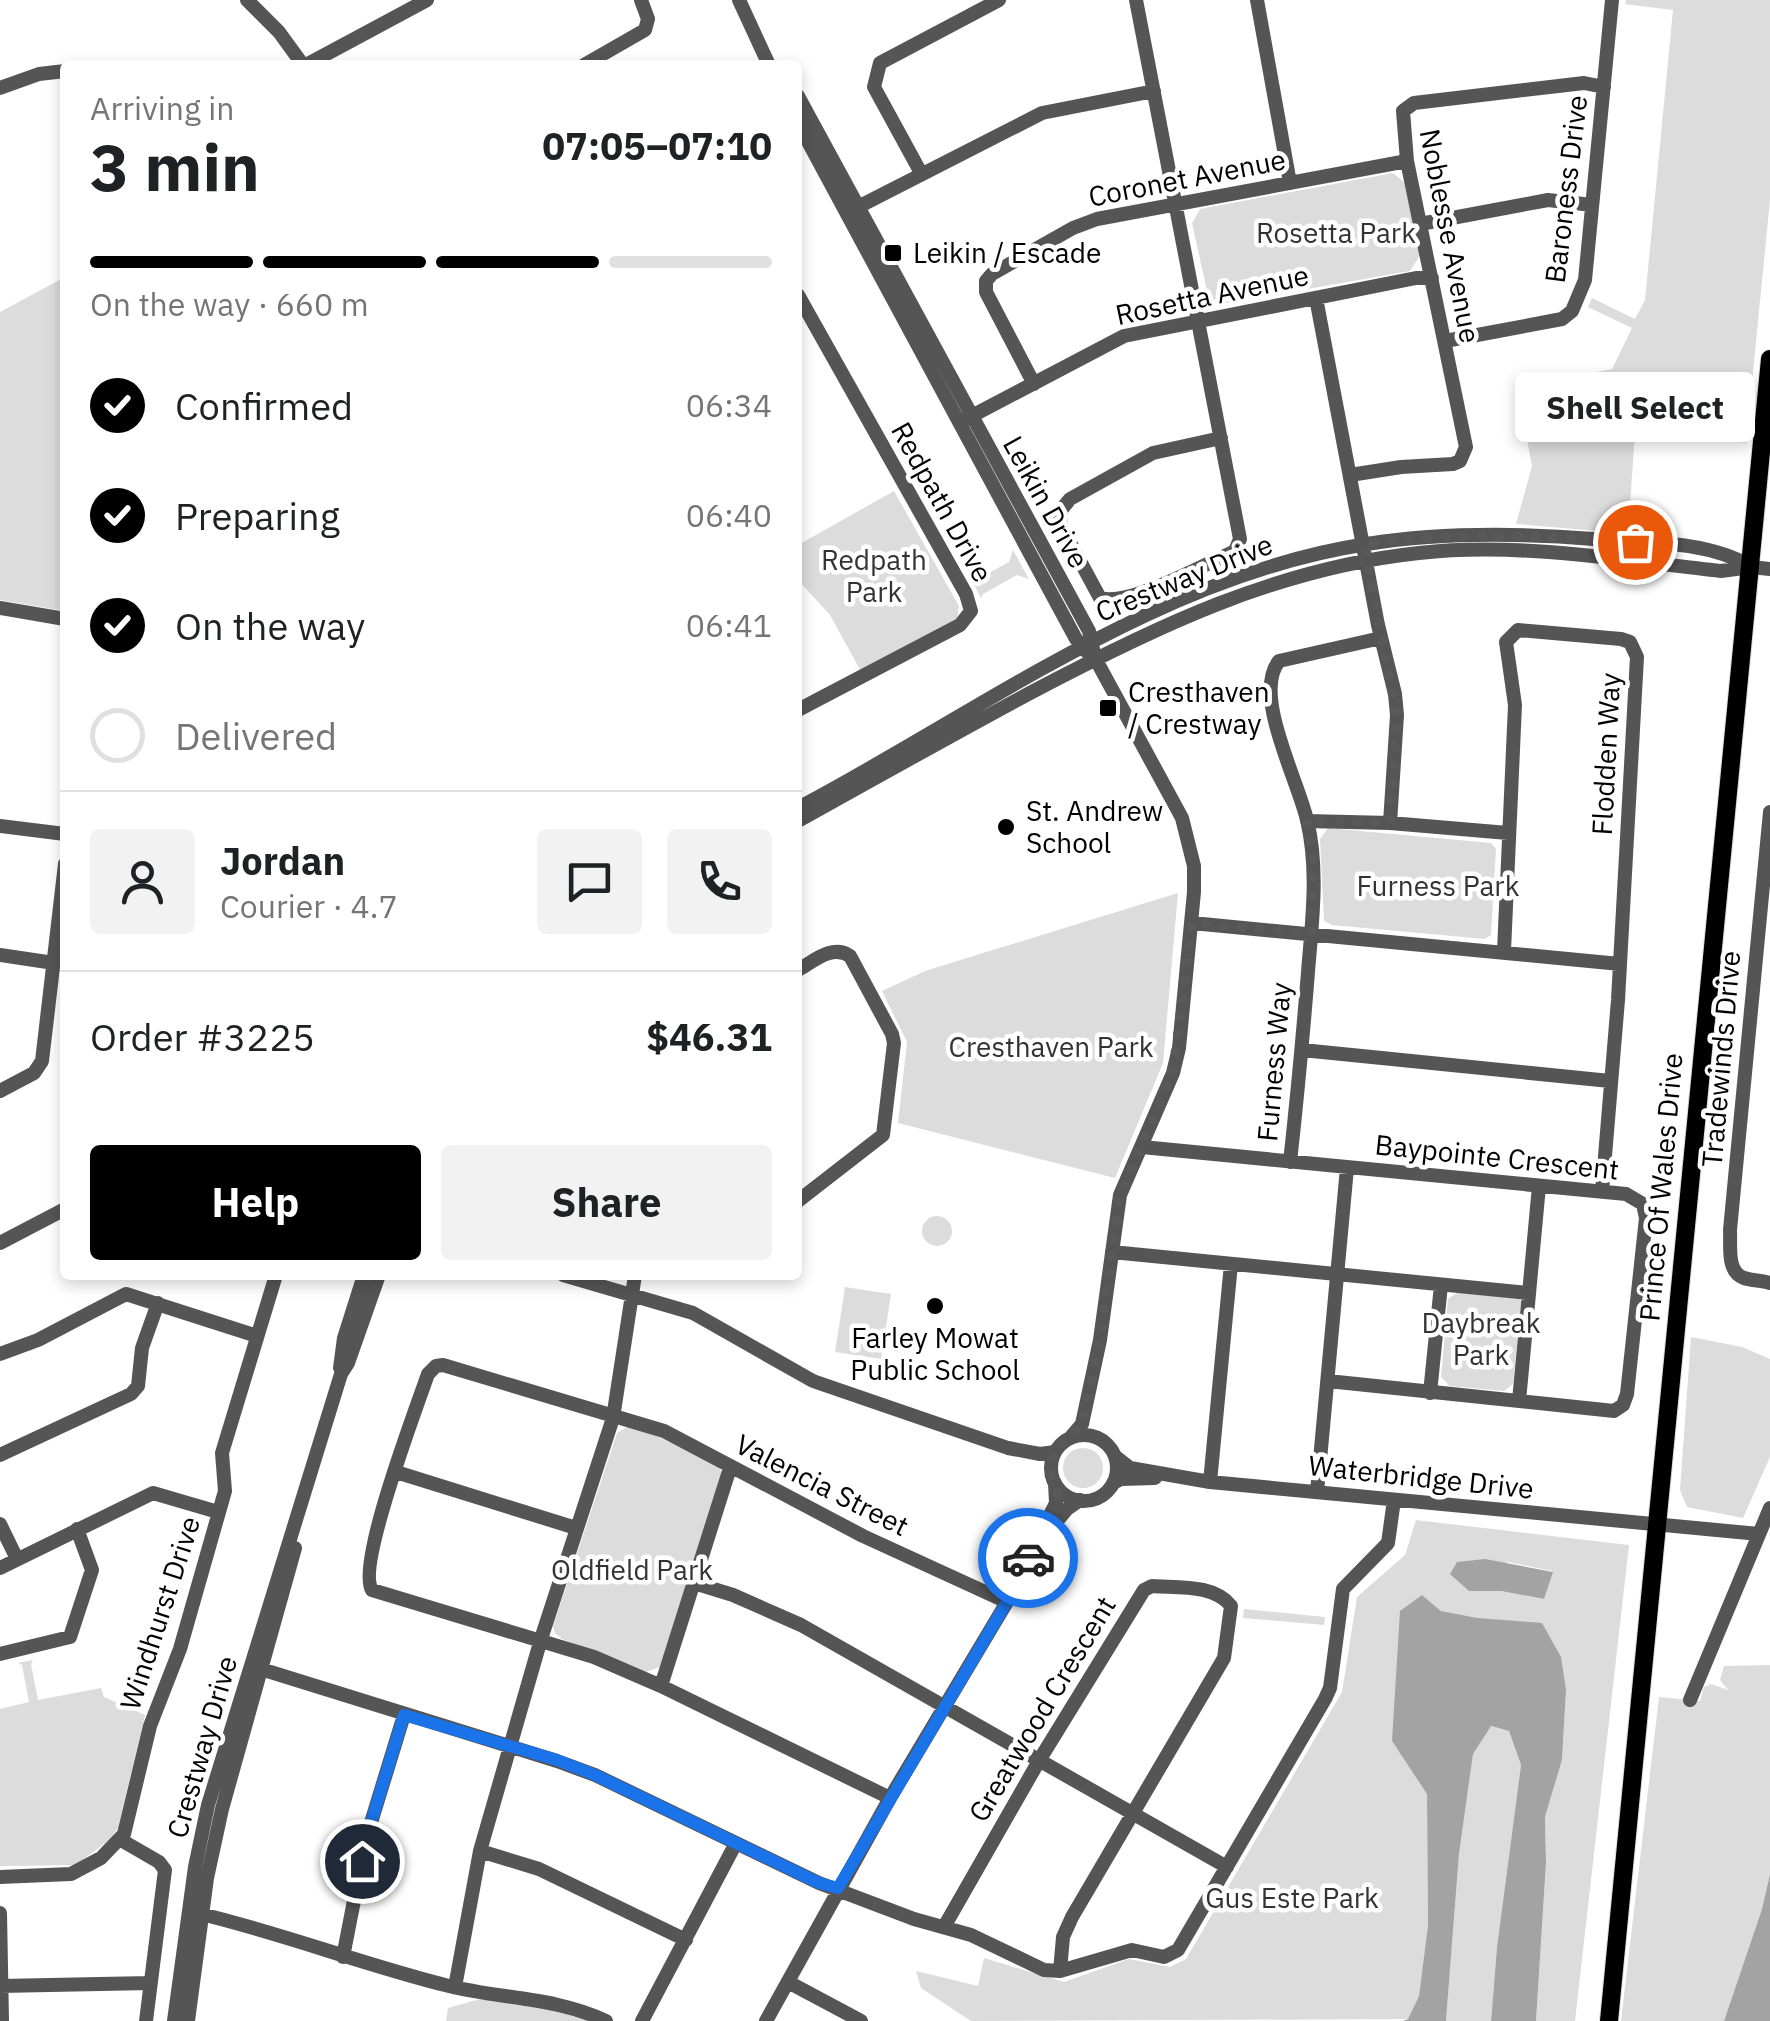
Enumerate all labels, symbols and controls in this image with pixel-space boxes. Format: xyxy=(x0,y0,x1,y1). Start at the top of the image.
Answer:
text: Arriving in xyxy=(90,87,235,129)
street label: Baroness Drive xyxy=(1536,93,1595,285)
text: 07:05–07:10 xyxy=(542,121,772,170)
text: 3 min xyxy=(90,124,260,209)
street label: Noblesse Avenue xyxy=(1412,126,1489,346)
street label: Coronet Avenue xyxy=(1085,140,1289,215)
park label: Rosetta Park xyxy=(1256,214,1416,251)
place label: Leikin / Escade xyxy=(913,234,1101,271)
marker: Leikin / Escade xyxy=(882,242,904,264)
street label: Rosetta Avenue xyxy=(1112,256,1312,333)
text: On the way · 660 m xyxy=(90,283,369,325)
callout: Shell Select xyxy=(1515,372,1755,442)
icon: check xyxy=(90,378,145,433)
text: Confirmed xyxy=(175,381,353,430)
text: 06:34 xyxy=(686,384,772,426)
text: Shell Select xyxy=(1546,386,1724,428)
street label: Redpath Drive xyxy=(883,415,1002,588)
street label: Leikin Drive xyxy=(995,429,1098,574)
icon: check xyxy=(90,488,145,543)
text: Preparing xyxy=(175,491,340,540)
text: 06:40 xyxy=(686,494,772,536)
pin xyxy=(1593,500,1678,585)
icon: bag xyxy=(1608,515,1663,570)
street label: Crestway Drive xyxy=(1090,525,1278,630)
park label: Redpath Park xyxy=(821,541,927,610)
icon: check xyxy=(90,598,145,653)
text: On the way xyxy=(175,601,365,650)
text: 06:41 xyxy=(686,604,772,646)
street label: Flodden Way xyxy=(1583,672,1628,836)
place label: Cresthaven / Crestway xyxy=(1128,673,1270,742)
marker: Cresthaven / Crestway xyxy=(1097,697,1119,719)
text: Delivered xyxy=(175,711,337,760)
place label: St. Andrew School xyxy=(1026,792,1163,861)
marker: St. Andrew School xyxy=(995,816,1017,838)
button: person xyxy=(90,829,195,934)
button: chat xyxy=(537,829,642,934)
button: phone xyxy=(667,829,772,934)
text: Jordan xyxy=(220,836,345,885)
park label: Furness Park xyxy=(1357,867,1520,904)
text: Courier · 4.7 xyxy=(220,885,398,927)
street label: Tradewinds Drive xyxy=(1693,949,1748,1169)
street label: Furness Way xyxy=(1248,981,1299,1143)
text: Order #3225 xyxy=(90,1012,315,1061)
text: $46.31 xyxy=(646,1012,772,1061)
park label: Cresthaven Park xyxy=(949,1028,1154,1065)
street label: Prince Of Wales Drive xyxy=(1630,1051,1691,1323)
street label: Baypointe Crescent xyxy=(1373,1125,1621,1188)
button: Help xyxy=(90,1145,421,1260)
button: Share xyxy=(441,1145,772,1260)
marker: Farley Mowat Public School xyxy=(924,1295,946,1317)
park label: Daybreak Park xyxy=(1421,1304,1541,1373)
place label: Farley Mowat Public School xyxy=(850,1319,1020,1388)
street label: Valencia Street xyxy=(729,1425,915,1544)
street label: Waterbridge Drive xyxy=(1307,1446,1536,1507)
courier xyxy=(978,1508,1078,1608)
street label: Windhurst Drive xyxy=(111,1512,208,1714)
icon: car xyxy=(1001,1531,1056,1586)
park label: Oldfield Park xyxy=(551,1551,713,1588)
street label: Greatwood Crescent xyxy=(960,1589,1124,1828)
street label: Crestway Drive xyxy=(158,1652,245,1842)
pin xyxy=(320,1819,405,1904)
icon: home xyxy=(335,1834,390,1889)
park label: Gus Este Park xyxy=(1205,1879,1379,1916)

